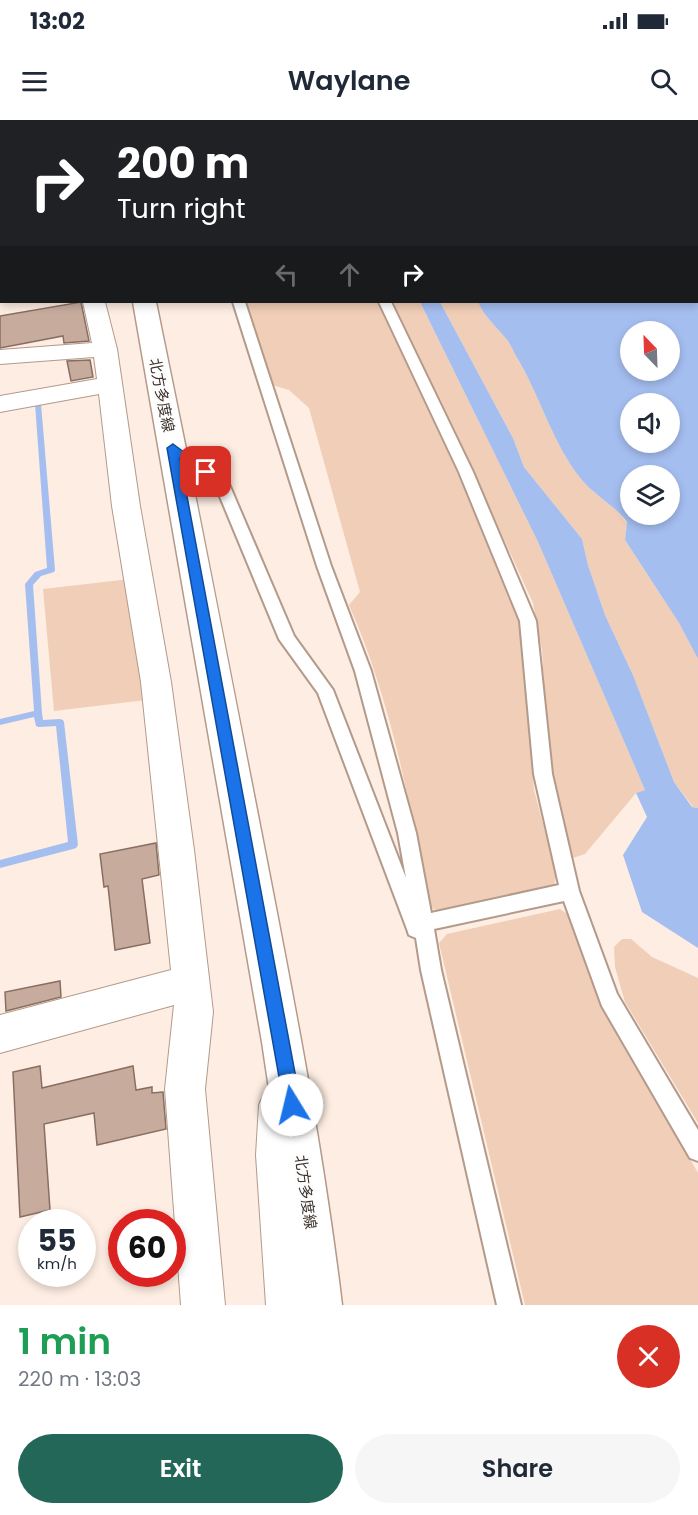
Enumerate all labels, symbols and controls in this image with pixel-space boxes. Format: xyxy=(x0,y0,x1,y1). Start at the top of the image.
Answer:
text: 13:02 xyxy=(30,6,85,37)
text: Waylane xyxy=(288,62,410,99)
icon: menu xyxy=(18,65,51,98)
icon: search xyxy=(647,65,680,98)
text: 200 m xyxy=(117,134,249,193)
icon: right xyxy=(18,144,96,222)
text: Turn right xyxy=(117,190,246,227)
icon: left xyxy=(270,258,303,291)
icon: ahead xyxy=(333,258,366,291)
icon: right xyxy=(396,258,429,291)
north arrow xyxy=(620,321,680,381)
map controls xyxy=(620,321,680,525)
street label: 北方多度線 xyxy=(145,356,179,434)
button: sound xyxy=(620,393,680,453)
pin xyxy=(180,446,231,497)
icon: arrive xyxy=(189,455,222,488)
button: layers xyxy=(620,465,680,525)
position arrow xyxy=(260,1073,324,1137)
street label: 北方多度線 xyxy=(290,1153,322,1231)
speed limit sign: 60 xyxy=(108,1209,186,1287)
text: 55 xyxy=(37,1219,76,1262)
text: km/h xyxy=(37,1253,77,1274)
text: 1 min xyxy=(18,1316,111,1367)
button: close xyxy=(617,1325,680,1388)
text: 220 m · 13:03 xyxy=(18,1365,141,1393)
button: Exit xyxy=(18,1434,343,1503)
button: Share xyxy=(355,1434,680,1503)

